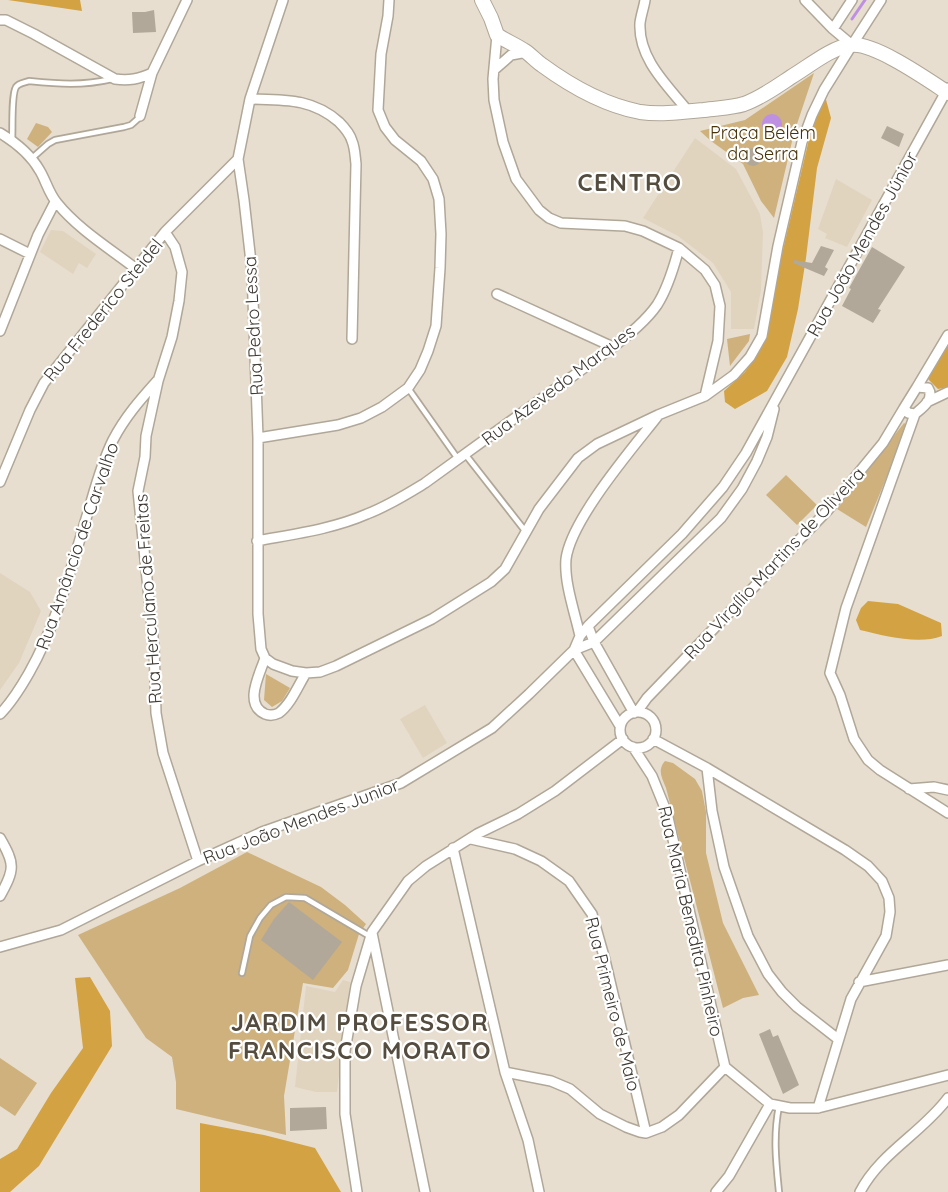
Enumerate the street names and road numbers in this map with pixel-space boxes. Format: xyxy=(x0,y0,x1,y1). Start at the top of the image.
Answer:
street label: Rua João Mendes Júnior xyxy=(801,147,923,341)
street label: Rua Frederico Steidel xyxy=(38,234,168,386)
street label: Rua Pedro Lessa xyxy=(238,256,268,396)
street label: Rua Azevedo Marques xyxy=(477,320,639,450)
street label: Rua Amâncio de Carvalho xyxy=(31,439,123,653)
street label: Rua Virgílio Martins de Oliveira xyxy=(679,462,869,664)
street label: Rua Herculano de Freitas xyxy=(129,493,167,705)
street label: Rua João Mendes Junior xyxy=(200,773,402,869)
street label: Rua Maria Benedita Pinheiro xyxy=(653,803,729,1039)
street label: Rua Primeiro de Maio xyxy=(580,915,646,1093)

